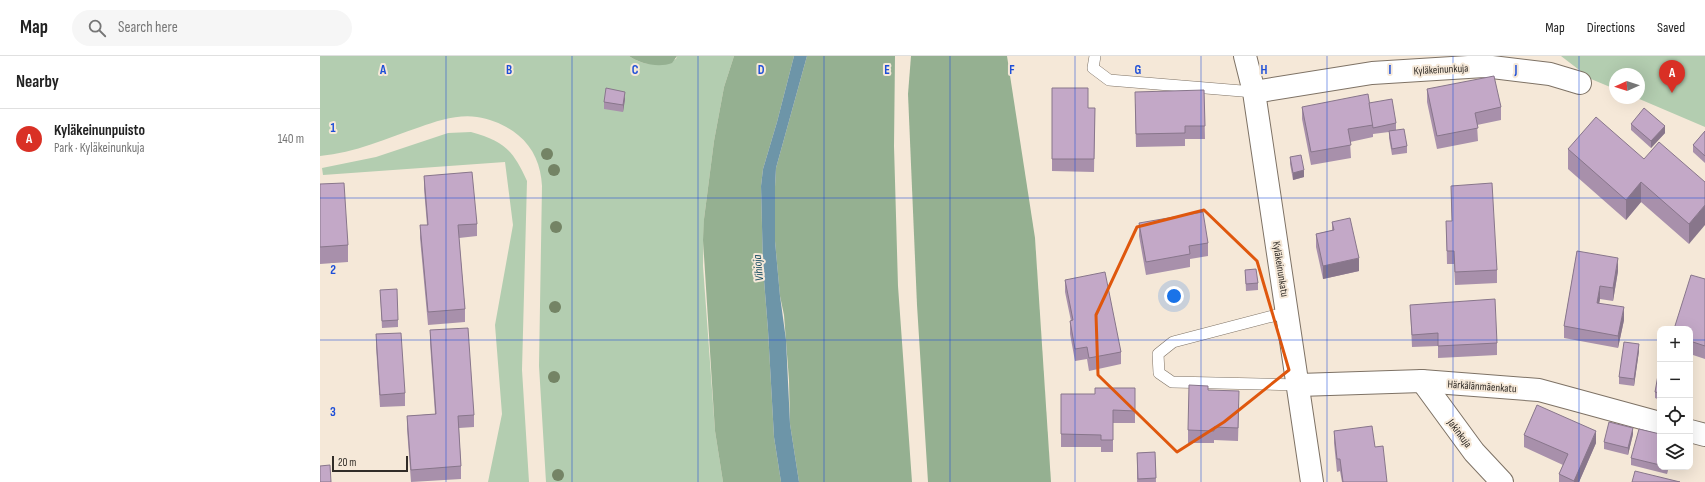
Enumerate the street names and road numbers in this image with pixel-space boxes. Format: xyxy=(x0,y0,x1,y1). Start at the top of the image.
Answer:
street label: Kyläkeinunkuja xyxy=(1413,62,1469,77)
street label: Kyläkeinunkatu xyxy=(1270,240,1291,298)
street label: Härkälänmäenkatu xyxy=(1447,378,1517,395)
street label: Jakinkuja xyxy=(1444,416,1475,450)

